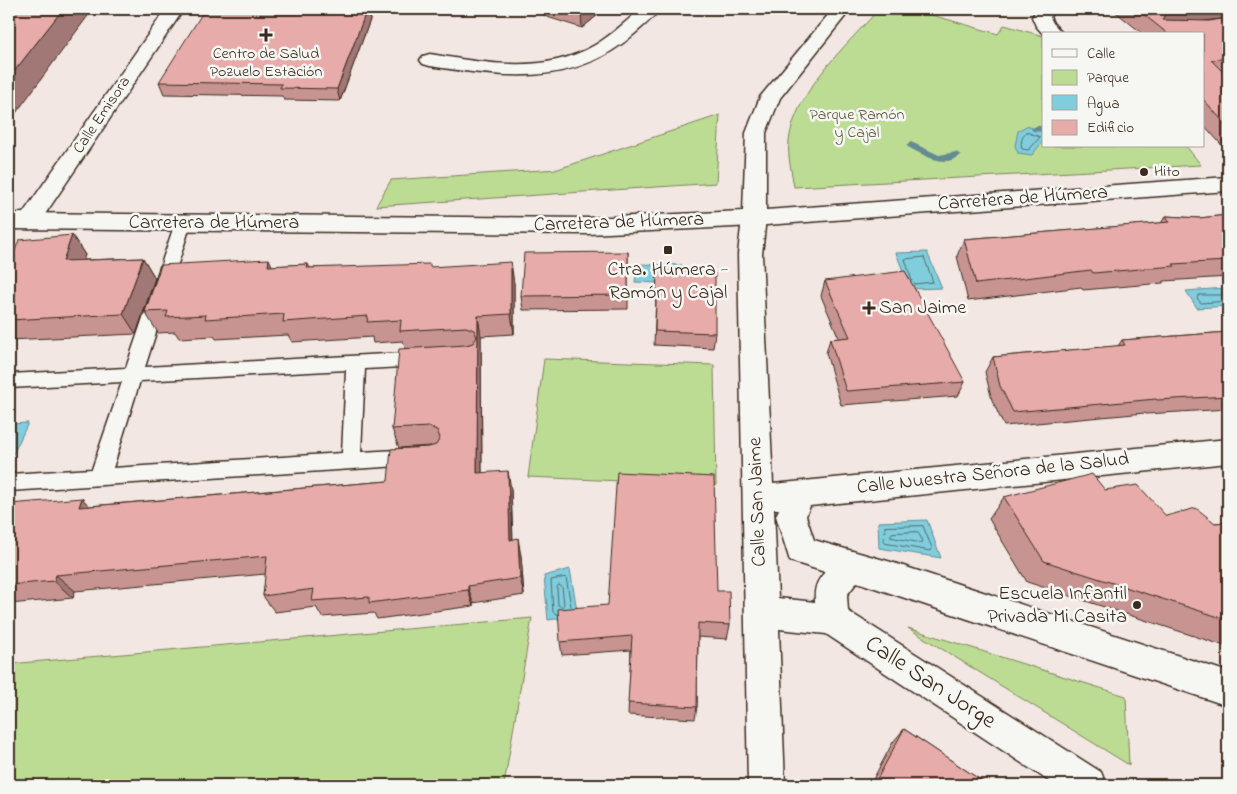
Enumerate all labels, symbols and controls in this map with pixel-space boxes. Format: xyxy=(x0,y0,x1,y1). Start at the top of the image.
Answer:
marker: Centro de Salud Pozuelo Estación xyxy=(259,28,273,42)
legend xyxy=(1042,32,1204,148)
place label: Centro de Salud Pozuelo Estación xyxy=(210,42,322,84)
text: Calle xyxy=(1087,43,1115,65)
text: Parque xyxy=(1087,67,1129,89)
street label: Calle Emisora xyxy=(67,71,137,159)
text: Agua xyxy=(1087,93,1120,116)
park label: Parque Ramón y Cajal xyxy=(810,103,905,145)
text: Edificio xyxy=(1087,117,1134,139)
place label: Hito xyxy=(1154,160,1180,184)
marker: Hito xyxy=(1138,166,1150,178)
street label: Carretera de Húmera xyxy=(937,179,1109,219)
street label: Carretera de Húmera xyxy=(533,206,705,240)
street label: Carretera de Húmera xyxy=(129,209,299,238)
marker: Ctra. Húmera - Ramón y Cajal xyxy=(662,244,674,256)
place label: Ctra. Húmera - Ramón y Cajal xyxy=(608,256,728,308)
place label: San Jaime xyxy=(879,294,966,323)
marker: San Jaime xyxy=(863,302,875,314)
street label: Calle San Jaime xyxy=(741,437,775,567)
street label: Calle Nuestra Señora de la Salud xyxy=(856,445,1130,503)
place label: Escuela Infantil Privada Mi Casita xyxy=(987,580,1127,632)
marker: Escuela Infantil Privada Mi Casita xyxy=(1131,599,1143,611)
street label: Calle San Jorge xyxy=(857,627,1003,739)

